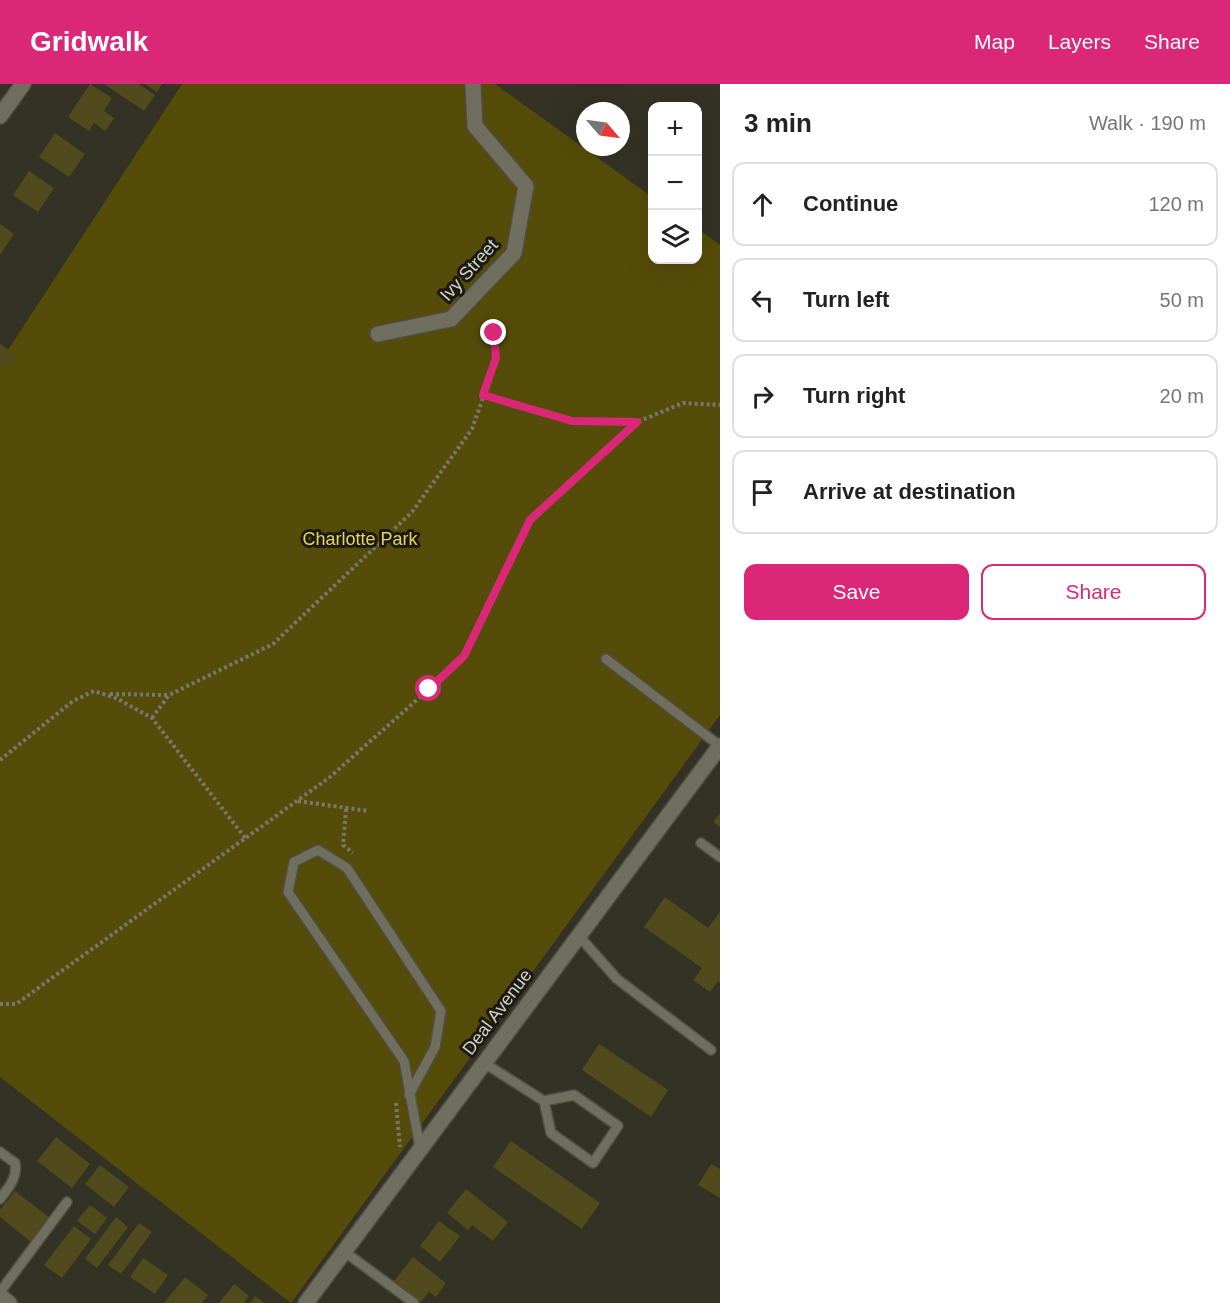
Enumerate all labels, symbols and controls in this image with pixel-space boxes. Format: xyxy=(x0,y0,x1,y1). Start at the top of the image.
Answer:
text: Gridwalk xyxy=(30,26,148,57)
text: Map xyxy=(974,30,1015,53)
text: Layers xyxy=(1048,30,1111,53)
text: Share xyxy=(1144,30,1200,53)
north arrow xyxy=(576,102,630,156)
map controls xyxy=(648,102,702,264)
button: + xyxy=(648,102,702,156)
text: 3 min xyxy=(744,108,812,138)
text: Walk · 190 m xyxy=(1089,112,1206,134)
button: − xyxy=(648,156,702,210)
icon: ahead xyxy=(746,188,779,221)
text: Continue xyxy=(803,191,898,216)
text: 120 m xyxy=(1148,193,1204,215)
button: layers xyxy=(648,210,702,264)
street label: Ivy Street xyxy=(436,235,502,305)
icon: left xyxy=(746,284,779,317)
text: Turn left xyxy=(803,287,889,312)
text: 50 m xyxy=(1160,289,1204,311)
route end xyxy=(480,319,506,345)
icon: right xyxy=(746,380,779,413)
text: Turn right xyxy=(803,383,905,408)
text: 20 m xyxy=(1160,385,1204,407)
icon: arrive xyxy=(746,476,779,509)
text: Arrive at destination xyxy=(803,479,1016,504)
park label: Charlotte Park xyxy=(302,529,419,549)
button: Save xyxy=(744,564,969,620)
button: Share xyxy=(981,564,1206,620)
route start xyxy=(415,675,441,701)
street label: Deal Avenue xyxy=(458,965,536,1059)

